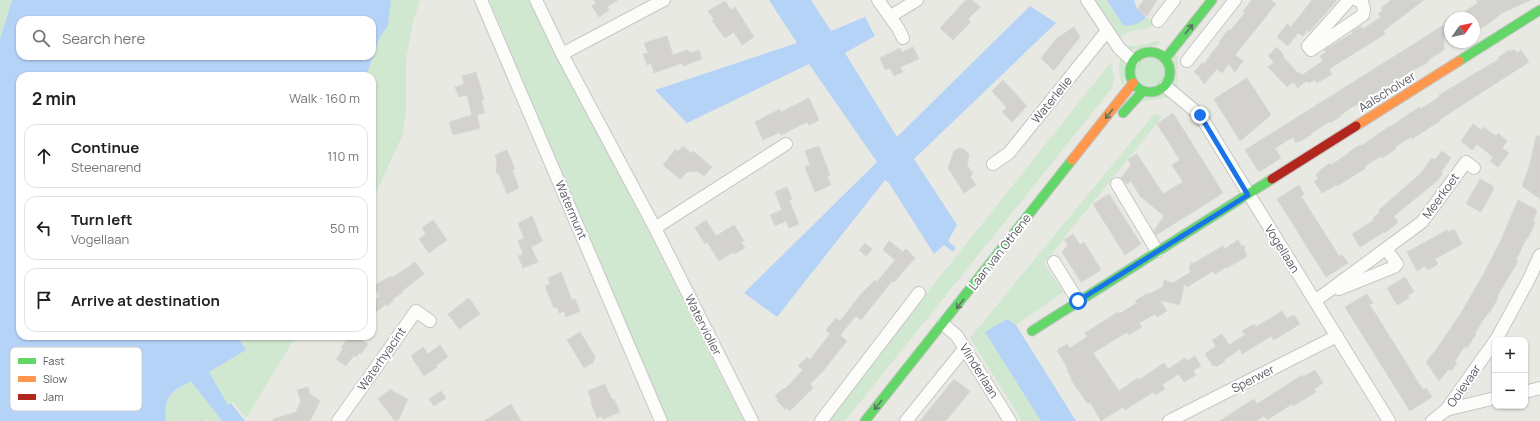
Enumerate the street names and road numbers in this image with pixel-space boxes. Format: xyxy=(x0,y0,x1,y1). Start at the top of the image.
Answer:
street label: Aalscholver xyxy=(1355,67,1419,116)
street label: Waterlelie xyxy=(1027,73,1076,127)
street label: Meerkoet xyxy=(1418,169,1463,222)
street label: Watermunt xyxy=(551,178,592,242)
street label: Laan van Othene xyxy=(964,210,1035,293)
street label: Vogellaan xyxy=(1261,221,1304,276)
street label: Waterviolier xyxy=(681,291,726,359)
street label: Waterhyacint xyxy=(353,323,410,394)
street label: Vlinderlaan xyxy=(956,340,1003,401)
street label: Sperwer xyxy=(1228,360,1278,397)
street label: Ooievaar xyxy=(1443,360,1485,411)

